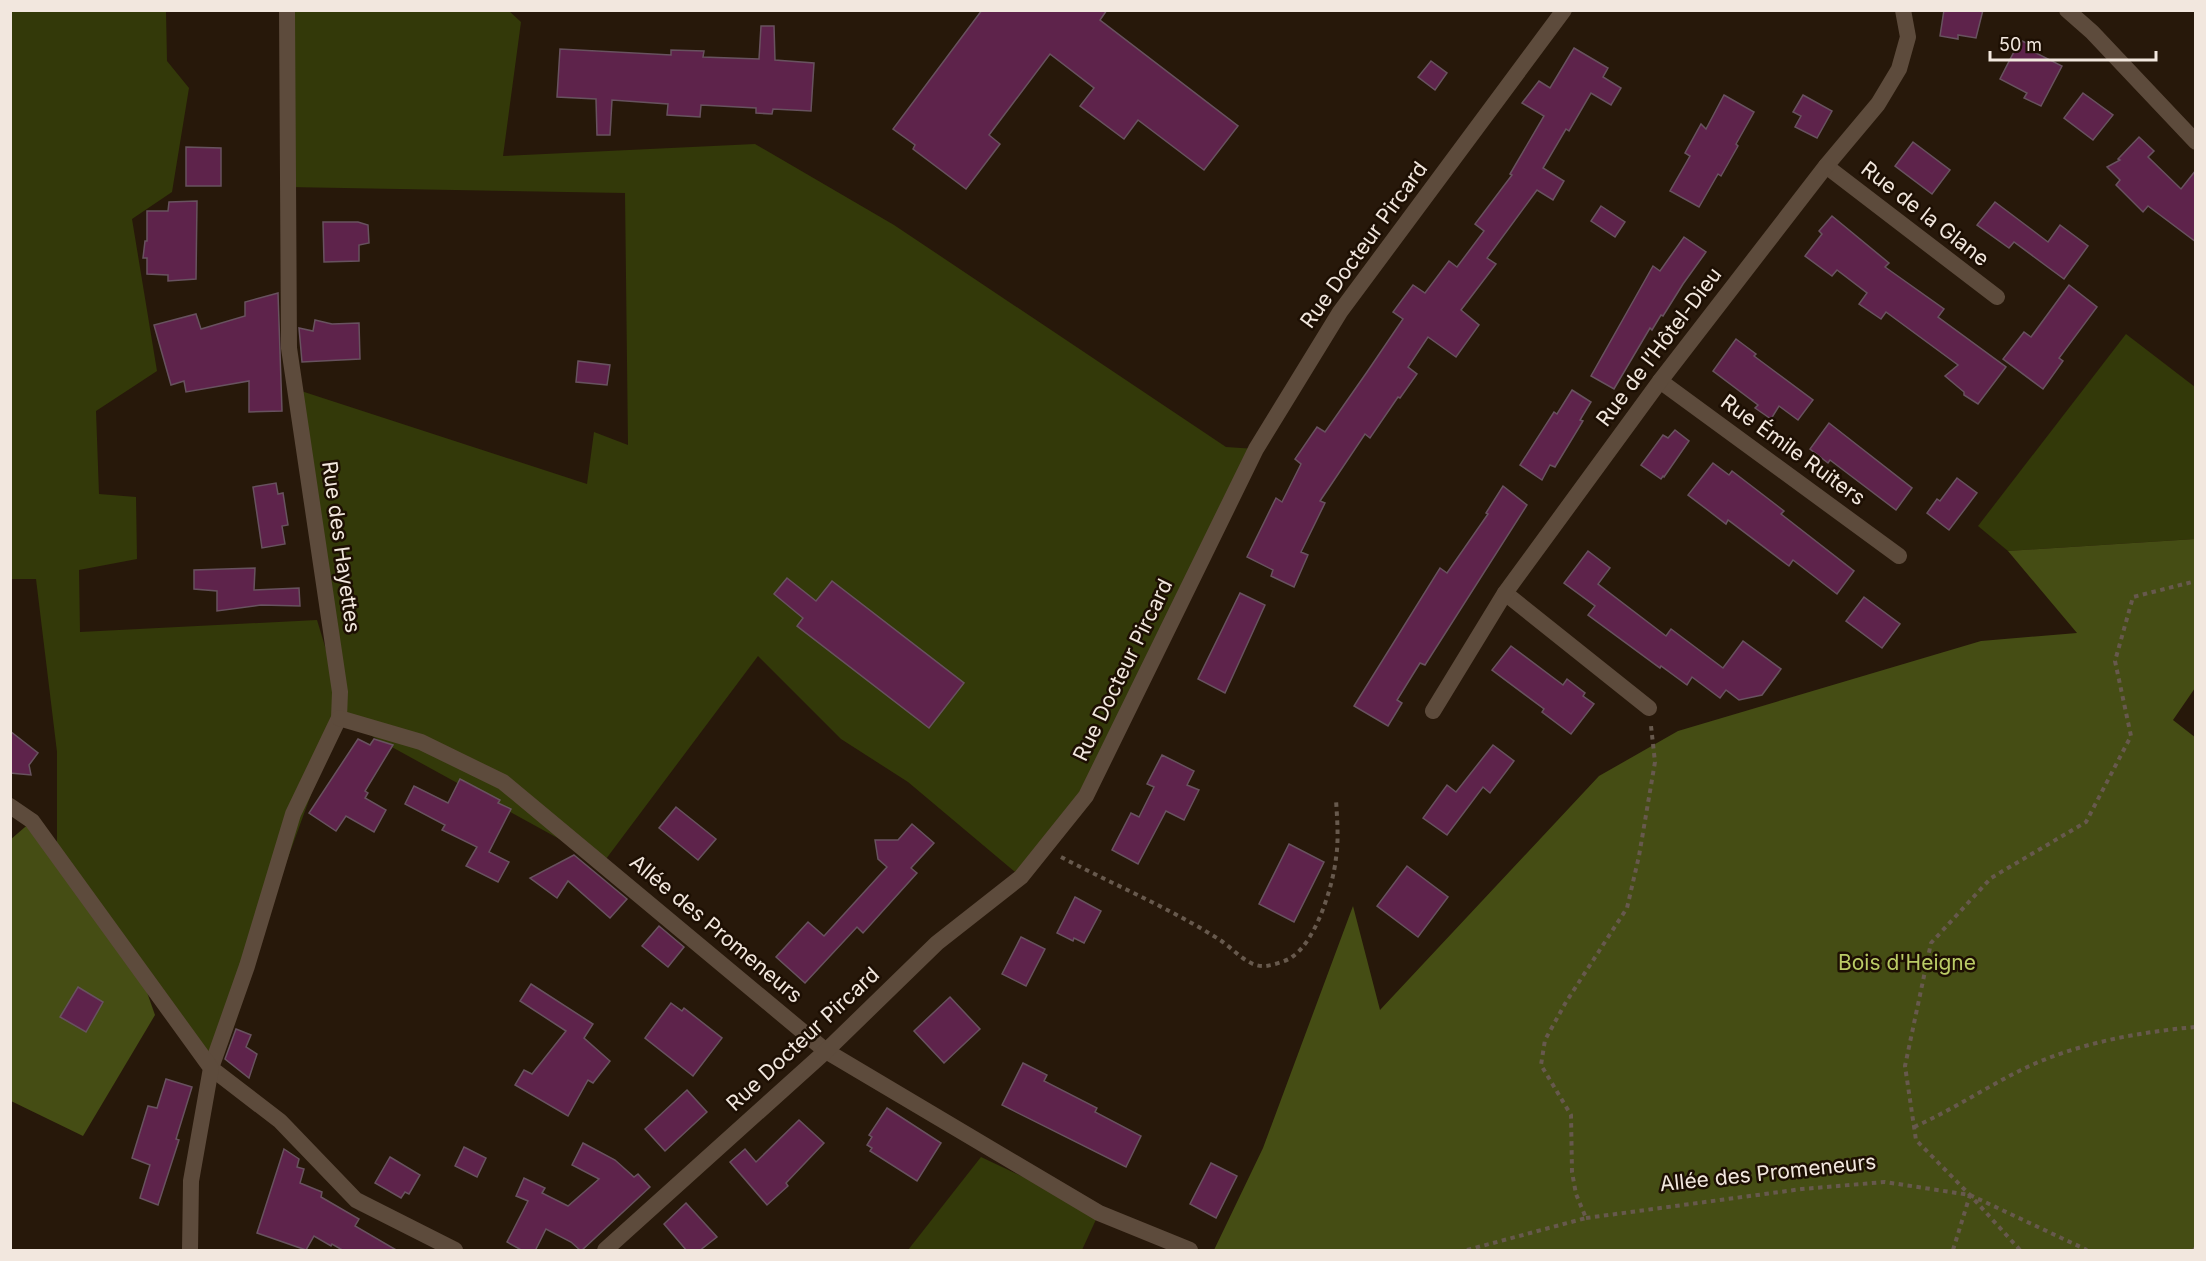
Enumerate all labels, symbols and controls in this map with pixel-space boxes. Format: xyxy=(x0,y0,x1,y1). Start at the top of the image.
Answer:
scale bar xyxy=(1990,24,2156,62)
text: 50 m xyxy=(1999,34,2042,55)
street label: Rue de la Glane xyxy=(1857,156,1994,271)
street label: Rue Docteur Pircard xyxy=(1295,157,1432,333)
street label: Rue de l’Hôtel-Dieu xyxy=(1591,262,1726,431)
street label: Rue Émile Ruiters xyxy=(1716,388,1871,510)
street label: Rue des Hayettes xyxy=(317,459,366,634)
street label: Rue Docteur Pircard xyxy=(1068,575,1177,765)
street label: Allée des Promeneurs xyxy=(625,849,808,1008)
park label: Bois d'Heigne xyxy=(1838,950,1976,975)
street label: Rue Docteur Pircard xyxy=(721,961,884,1116)
street label: Allée des Promeneurs xyxy=(1659,1149,1877,1196)

